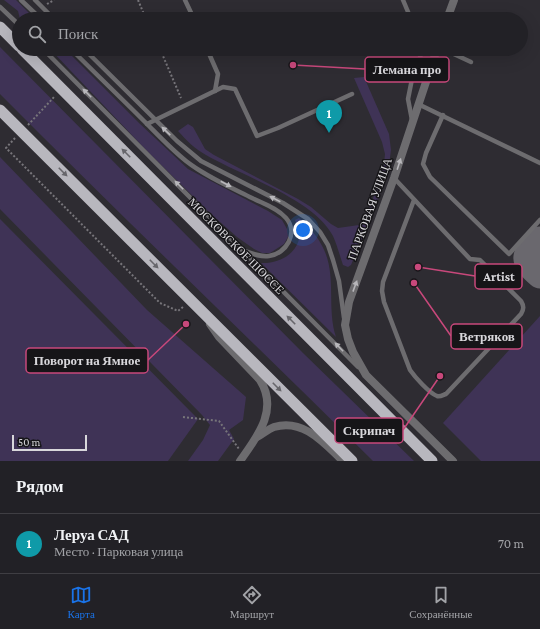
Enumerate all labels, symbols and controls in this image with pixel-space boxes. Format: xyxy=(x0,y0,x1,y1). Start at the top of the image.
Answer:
search box xyxy=(12,12,528,56)
icon: search xyxy=(26,23,48,45)
text: Поиск xyxy=(58,26,98,42)
callout: Лемана про xyxy=(365,57,449,82)
text: Лемана про xyxy=(373,62,441,77)
one-way arrow xyxy=(82,88,92,98)
pin: 1 xyxy=(316,100,342,133)
one-way arrow xyxy=(161,126,171,135)
one-way arrow xyxy=(121,148,130,158)
street label: ПАРКОВАЯ УЛИЦА xyxy=(345,156,395,262)
one-way arrow xyxy=(396,158,402,170)
one-way arrow xyxy=(58,167,68,177)
one-way arrow xyxy=(174,180,184,190)
one-way arrow xyxy=(220,181,232,187)
street label: МОСКОВСКОЕ ШОССЕ xyxy=(185,195,287,297)
one-way arrow xyxy=(269,196,281,202)
your location xyxy=(293,220,313,240)
one-way arrow xyxy=(150,259,159,269)
callout: Artist xyxy=(475,264,522,289)
text: Artist xyxy=(482,269,515,284)
one-way arrow xyxy=(352,280,358,292)
one-way arrow xyxy=(286,315,296,325)
callout: Ветряков xyxy=(451,324,522,349)
text: Ветряков xyxy=(459,329,515,344)
one-way arrow xyxy=(334,342,344,352)
callout: Поворот на Ямное xyxy=(26,348,148,373)
text: Поворот на Ямное xyxy=(34,353,141,368)
one-way arrow xyxy=(272,382,282,392)
callout: Скрипач xyxy=(335,418,403,443)
text: Скрипач xyxy=(343,423,395,438)
scale bar xyxy=(12,433,87,452)
text: 50 m xyxy=(18,436,40,448)
text: Рядом xyxy=(16,477,64,496)
text: Леруа САД xyxy=(54,527,129,543)
text: 1 xyxy=(27,536,31,551)
text: 70 m xyxy=(498,536,524,551)
text: Место · Парковая улица xyxy=(54,544,183,559)
tab: Карта xyxy=(68,584,95,620)
tab: Маршрут xyxy=(230,584,274,620)
tab: Сохранённые xyxy=(409,584,472,620)

